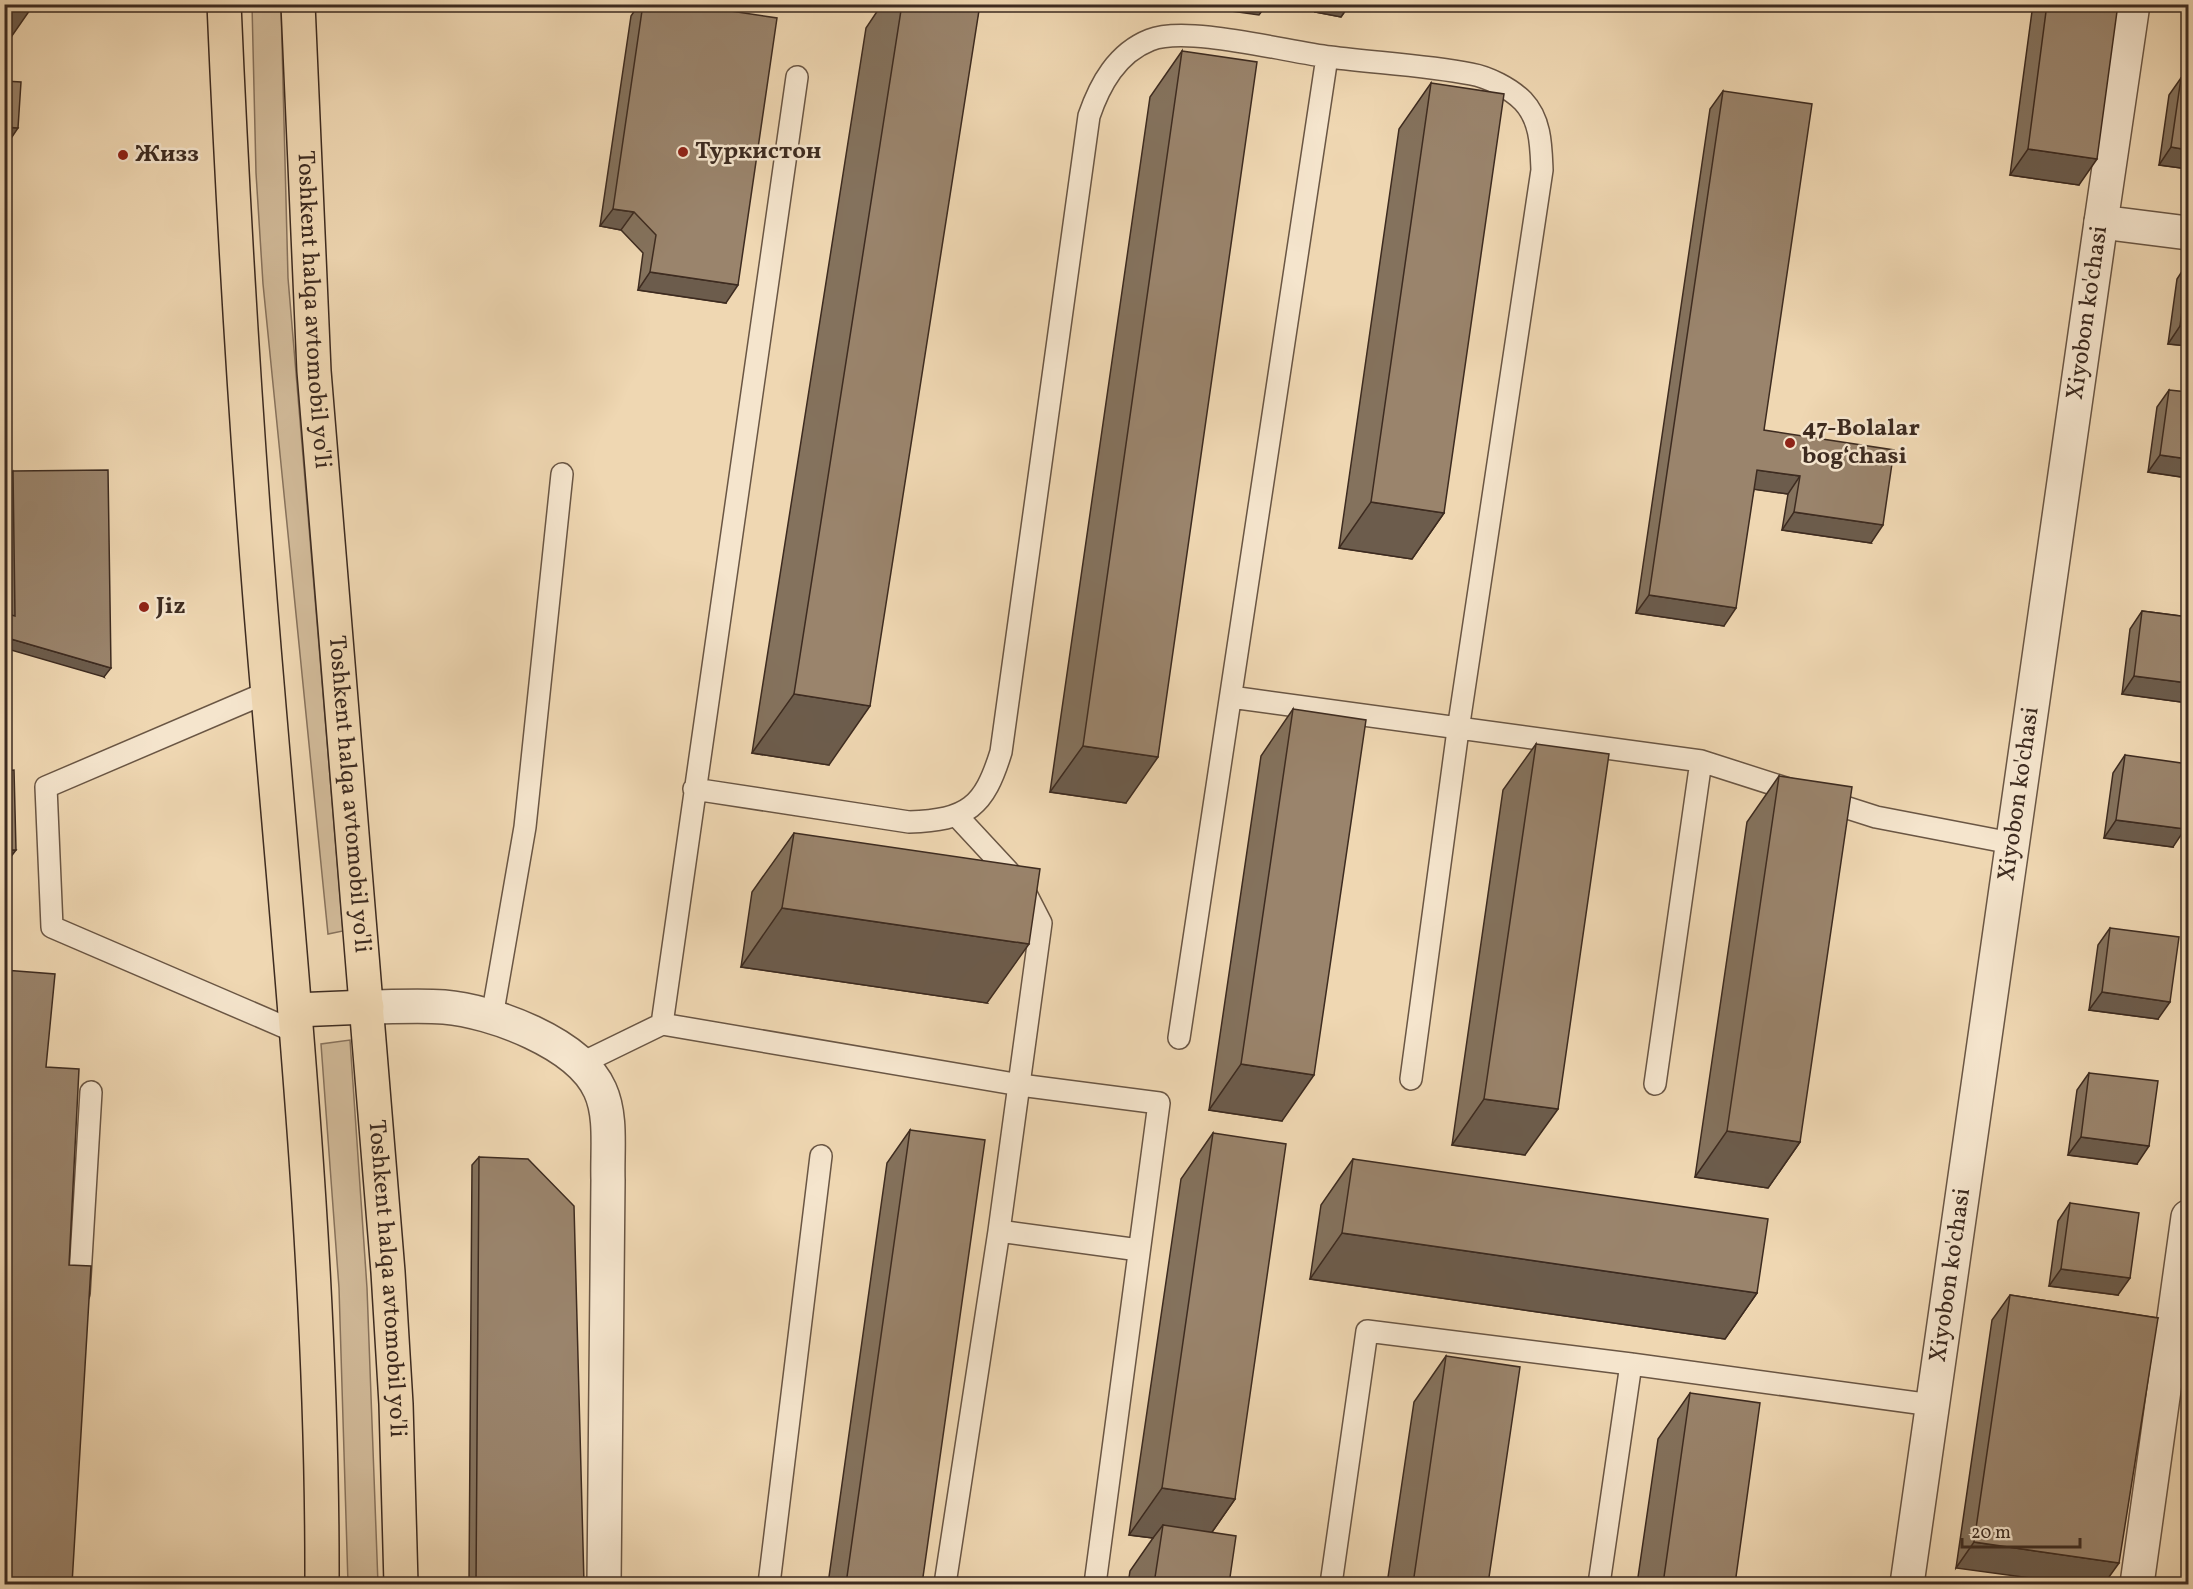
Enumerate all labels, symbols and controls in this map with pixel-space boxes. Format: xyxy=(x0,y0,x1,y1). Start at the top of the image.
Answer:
place label: Туркистон xyxy=(695,135,821,169)
place label: Жизз xyxy=(135,138,199,172)
marker: Туркистон xyxy=(676,145,690,159)
marker: Жизз xyxy=(116,148,130,162)
street label: Toshkent halqa avtomobil yo'li xyxy=(287,150,339,470)
street label: Xiyobon ko'chasi xyxy=(2059,223,2117,402)
place label: 47-Bolalar bogʻchasi xyxy=(1802,412,1920,474)
marker: 47-Bolalar bogʻchasi xyxy=(1783,436,1797,450)
place label: Jiz xyxy=(155,590,185,624)
marker: Jiz xyxy=(137,600,151,614)
street label: Toshkent halqa avtomobil yo'li xyxy=(319,634,379,954)
street label: Xiyobon ko'chasi xyxy=(1990,705,2049,883)
street label: Toshkent halqa avtomobil yo'li xyxy=(359,1118,414,1438)
street label: Xiyobon ko'chasi xyxy=(1922,1186,1980,1364)
scale bar xyxy=(1962,1511,2080,1549)
text: 20 m xyxy=(1971,1521,2011,1546)

